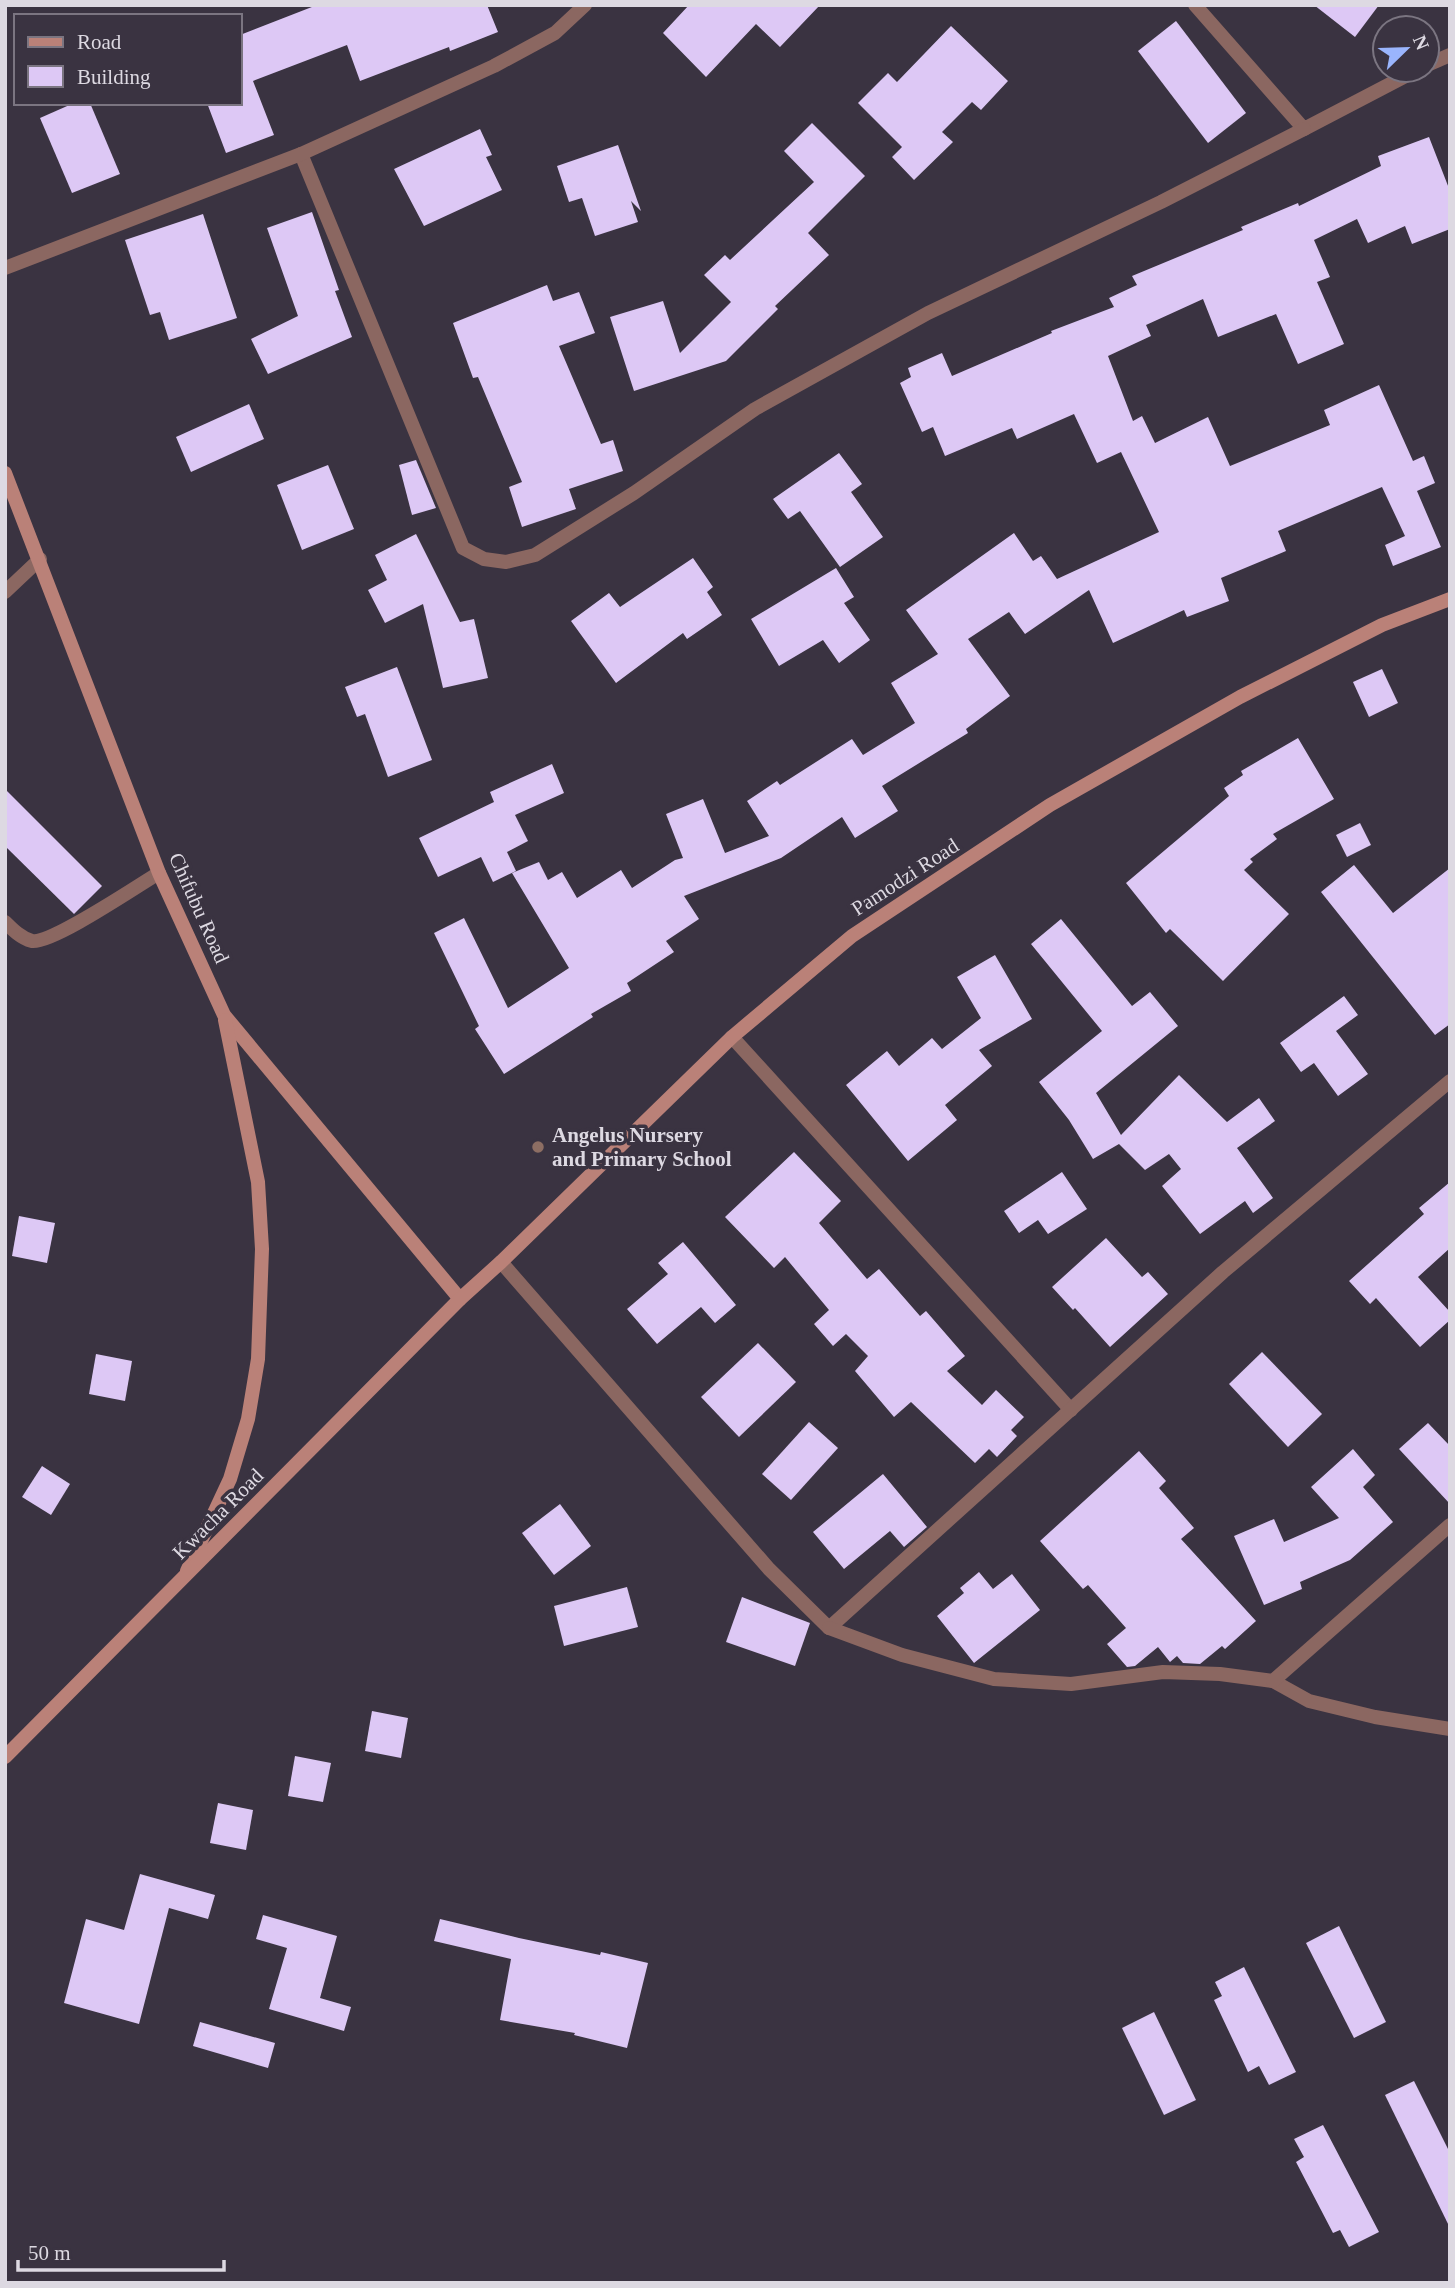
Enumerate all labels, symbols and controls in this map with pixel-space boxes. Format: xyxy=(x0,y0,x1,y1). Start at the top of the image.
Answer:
legend xyxy=(14,14,242,105)
north arrow xyxy=(1371,14,1441,84)
text: Road xyxy=(77,30,122,54)
text: N xyxy=(1409,32,1434,53)
text: Building xyxy=(77,65,151,89)
street label: Pamodzi Road xyxy=(847,833,964,921)
street label: Chifubu Road xyxy=(164,849,234,967)
place label: Angelus Nursery and Primary School xyxy=(552,1123,732,1171)
marker: Angelus Nursery and Primary School xyxy=(530,1139,546,1155)
street label: Kwacha Road xyxy=(168,1463,269,1564)
scale bar xyxy=(18,2228,224,2272)
text: 50 m xyxy=(28,2241,71,2265)

